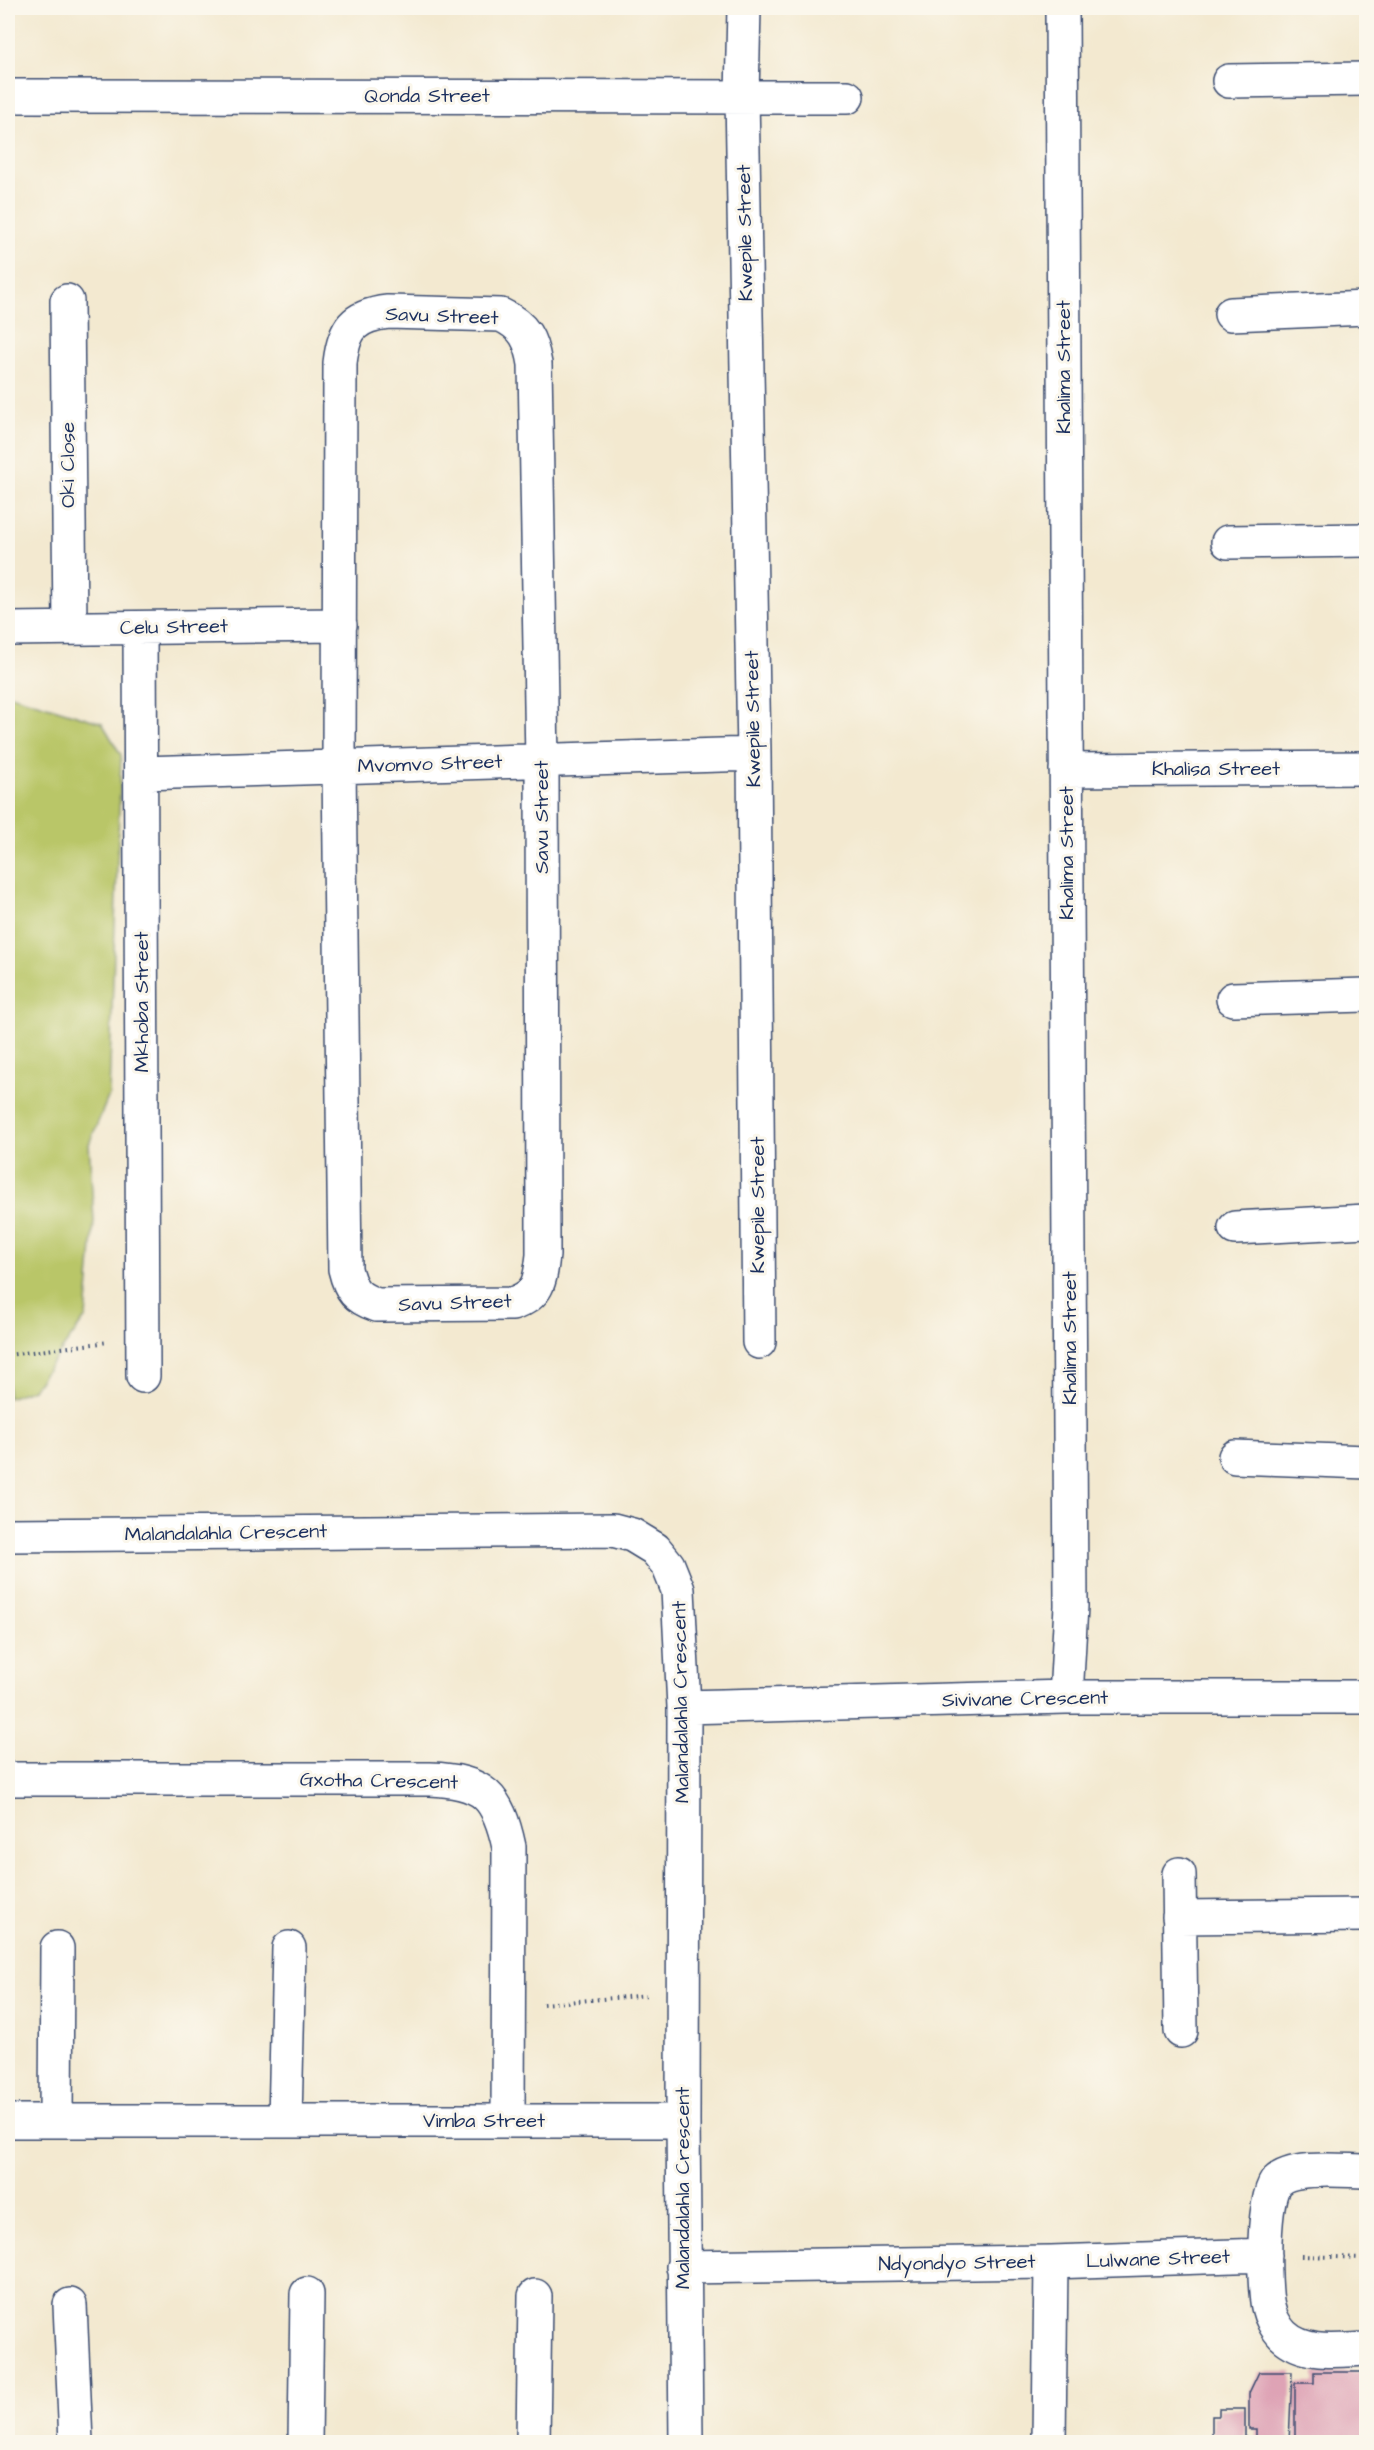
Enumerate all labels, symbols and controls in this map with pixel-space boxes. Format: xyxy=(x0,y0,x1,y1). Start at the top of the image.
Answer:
street label: Qonda Street xyxy=(364,82,490,110)
street label: Kwepile Street xyxy=(730,164,760,302)
street label: Savu Street xyxy=(385,300,499,332)
street label: Khalima Street xyxy=(1050,300,1078,434)
street label: Oki Close xyxy=(54,422,82,508)
street label: Celu Street xyxy=(120,612,228,642)
street label: Kwepile Street xyxy=(738,650,768,788)
street label: Mvomvo Street xyxy=(357,747,503,781)
street label: Khalisa Street xyxy=(1152,755,1280,783)
street label: Savu Street xyxy=(528,760,556,874)
street label: Khalima Street xyxy=(1053,786,1081,920)
street label: Mkhoba Street xyxy=(128,931,156,1073)
street label: Kwepile Street xyxy=(744,1137,772,1273)
street label: Khalima Street xyxy=(1056,1271,1084,1405)
street label: Savu Street xyxy=(398,1287,512,1319)
street label: Malandalahla Crescent xyxy=(124,1517,328,1549)
street label: Malandalahla Crescent xyxy=(665,1600,697,1804)
street label: Sivivane Crescent xyxy=(942,1684,1108,1714)
street label: Gxotha Crescent xyxy=(300,1766,458,1796)
street label: Malandalahla Crescent xyxy=(669,2087,697,2289)
street label: Vimba Street xyxy=(423,2107,545,2135)
street label: Lulwane Street xyxy=(1086,2242,1230,2276)
street label: Ndyondyo Street xyxy=(878,2248,1036,2279)

